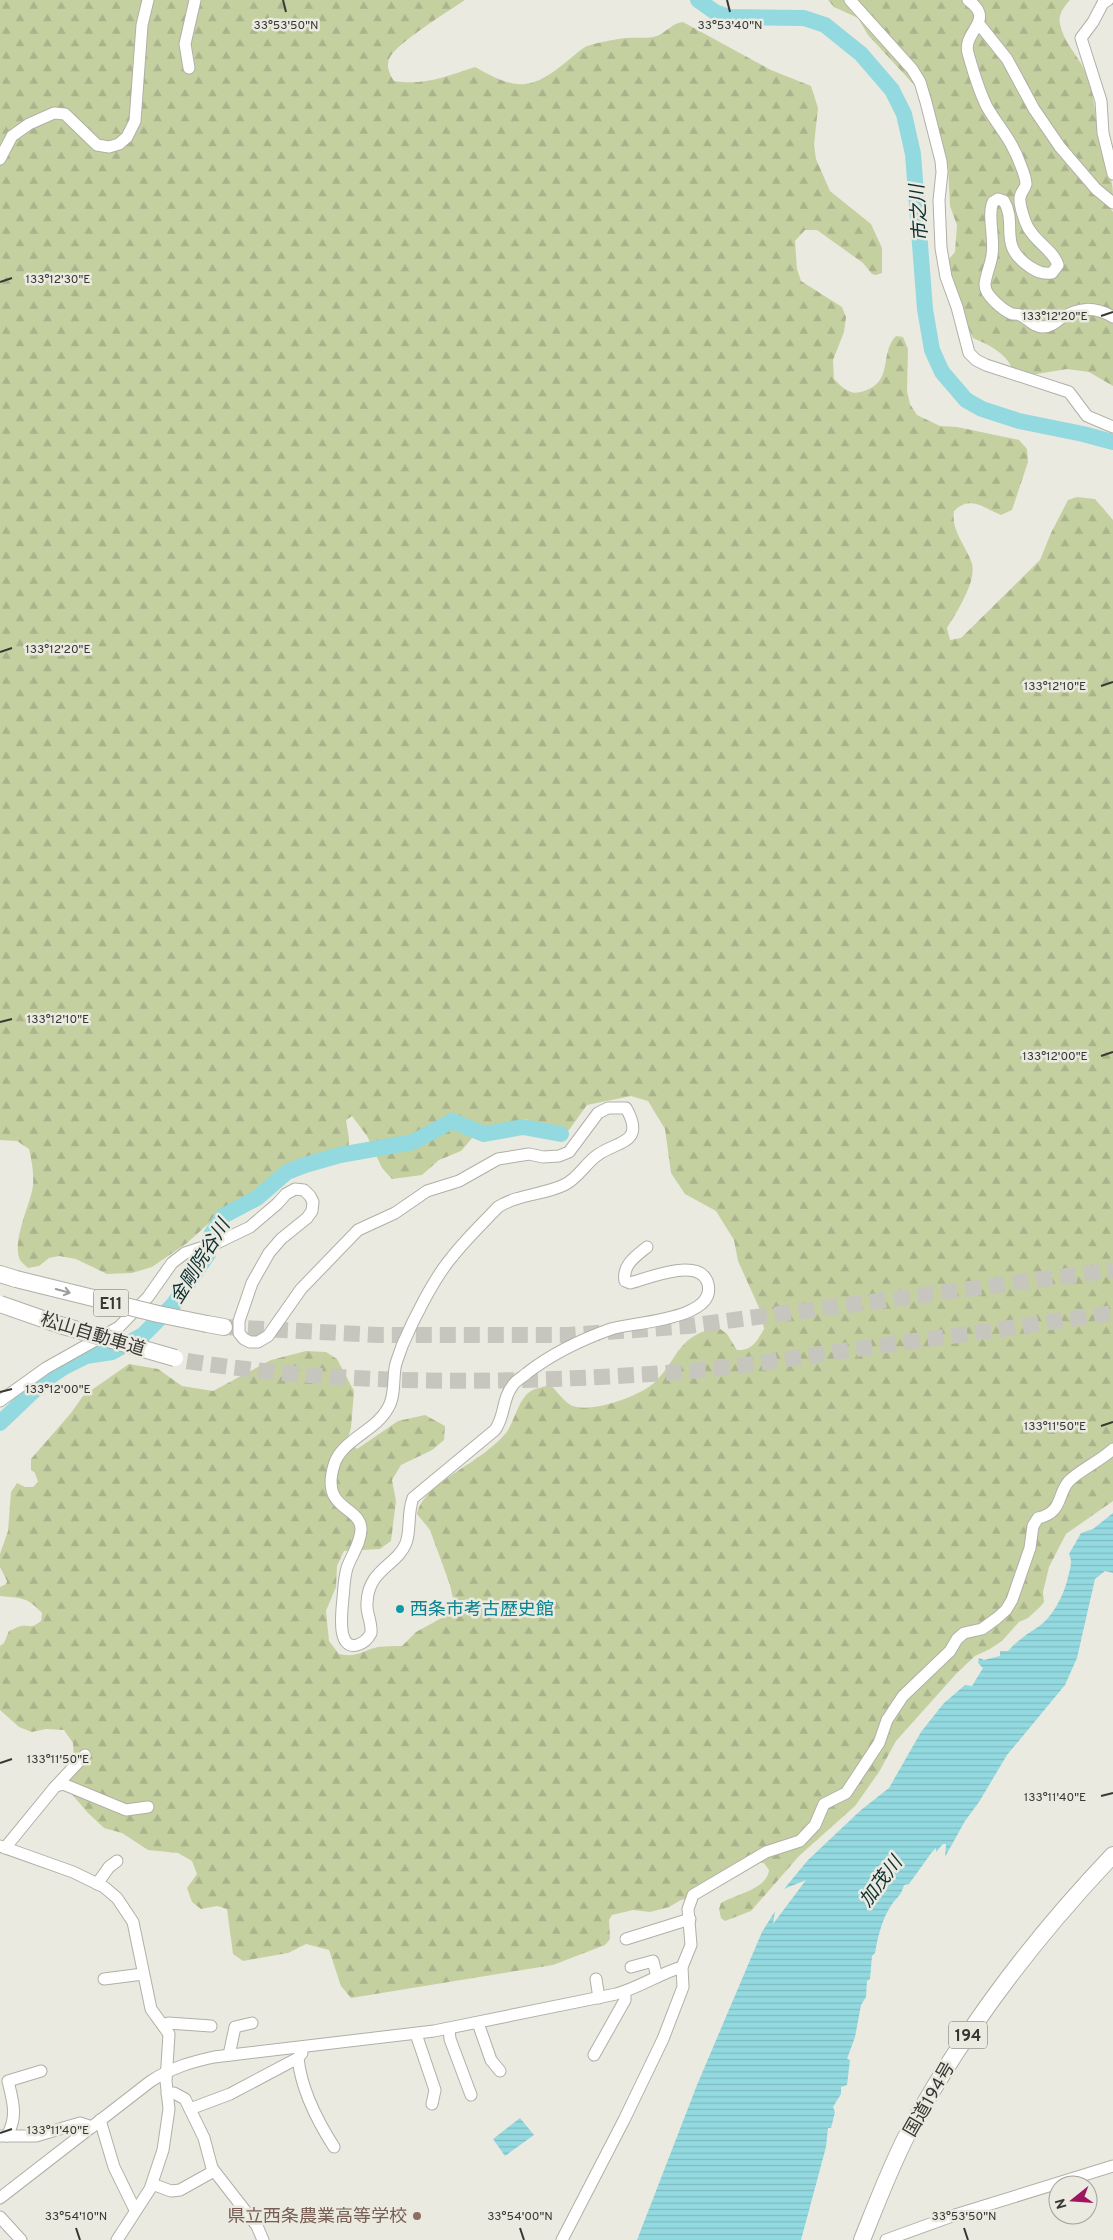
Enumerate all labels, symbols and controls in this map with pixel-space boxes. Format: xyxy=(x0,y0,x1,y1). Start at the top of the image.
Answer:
text: 33°53'50"N xyxy=(253,18,319,34)
text: 33°53'40"N xyxy=(697,18,763,34)
water label: 市之川 xyxy=(906,182,934,242)
text: 133°12'30"E xyxy=(25,272,91,288)
text: 133°12'20"E xyxy=(1022,309,1088,325)
text: 133°12'20"E xyxy=(25,642,91,658)
text: 133°12'10"E xyxy=(1024,679,1086,695)
text: 133°12'10"E xyxy=(27,1012,89,1028)
text: 133°12'00"E xyxy=(1022,1049,1088,1065)
water label: 金剛院谷川 xyxy=(165,1214,237,1309)
one-way arrow xyxy=(55,1287,71,1297)
road number: E11 xyxy=(94,1290,128,1316)
street label: 松山自動車道 xyxy=(38,1309,148,1362)
text: 133°12'00"E xyxy=(25,1382,91,1398)
text: 133°11'50"E xyxy=(1024,1419,1086,1435)
place label: 西条市考古歴史館 xyxy=(410,1599,554,1622)
marker: 西条市考古歴史館 xyxy=(394,1603,406,1615)
text: 133°11'50"E xyxy=(27,1752,89,1768)
text: 133°11'40"E xyxy=(1024,1790,1086,1806)
water label: 加茂川 xyxy=(855,1851,910,1912)
road number: 194 xyxy=(949,2022,987,2048)
street label: 国道194号 xyxy=(900,2058,961,2141)
text: 133°11'40"E xyxy=(27,2123,89,2139)
north arrow xyxy=(1048,2175,1098,2225)
text: N xyxy=(1052,2196,1072,2211)
place label: 県立西条農業高等学校 xyxy=(227,2206,407,2229)
text: 33°54'10"N xyxy=(45,2209,107,2225)
text: 33°54'00"N xyxy=(487,2209,553,2225)
text: 33°53'50"N xyxy=(931,2209,997,2225)
marker: 県立西条農業高等学校 xyxy=(411,2210,423,2222)

